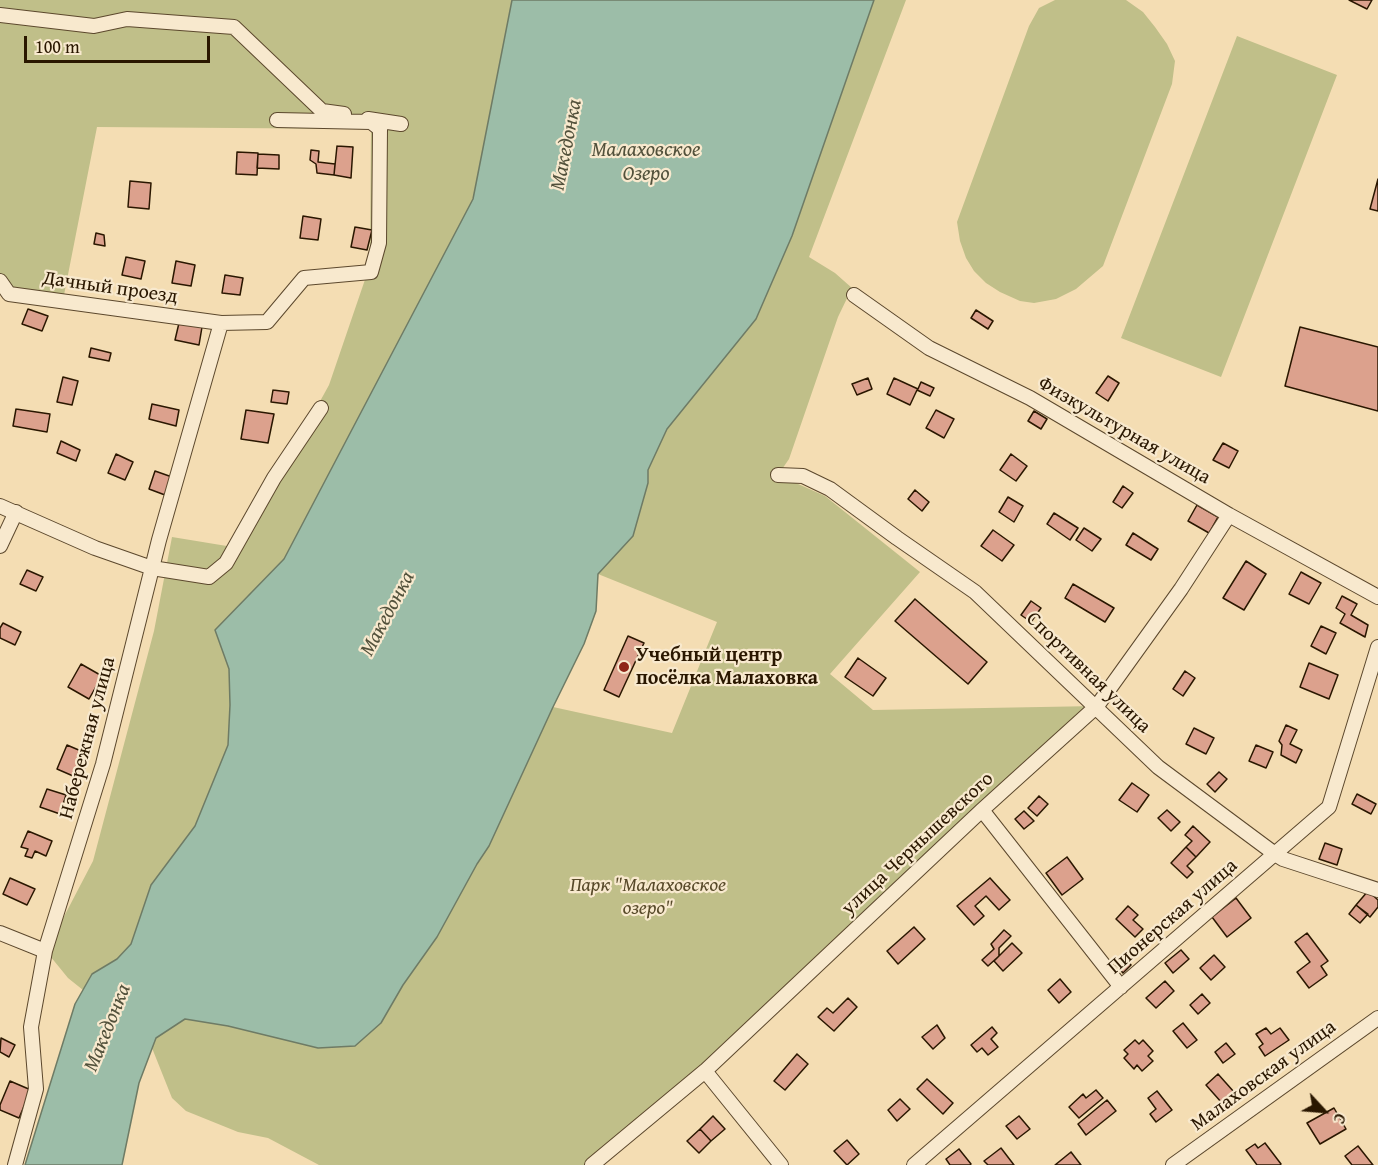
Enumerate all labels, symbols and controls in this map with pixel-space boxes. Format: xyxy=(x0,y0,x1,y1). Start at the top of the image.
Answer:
scale bar xyxy=(27,24,213,62)
text: 100 m xyxy=(35,33,80,60)
water label: Македонка xyxy=(546,97,588,193)
water label: Малаховское Озеро xyxy=(592,138,700,188)
street label: Дачный проезд xyxy=(41,267,179,309)
street label: Физкультурная улица xyxy=(1034,372,1214,490)
water label: Македонка xyxy=(355,567,421,661)
street label: Спортивная улица xyxy=(1021,607,1155,739)
place label: Учебный центр посёлка Малаховка xyxy=(636,644,818,691)
street label: Набережная улица xyxy=(55,654,121,822)
marker: Учебный центр посёлка Малаховка xyxy=(617,660,631,674)
street label: улица Чернышевского xyxy=(837,767,999,921)
street label: Пионерская улица xyxy=(1103,854,1243,980)
park label: Парк "Малаховское озеро" xyxy=(570,874,726,921)
water label: Македонка xyxy=(79,980,137,1076)
street label: Малаховская улица xyxy=(1187,1015,1341,1137)
north arrow xyxy=(1294,1081,1354,1141)
text: С xyxy=(1327,1110,1353,1128)

